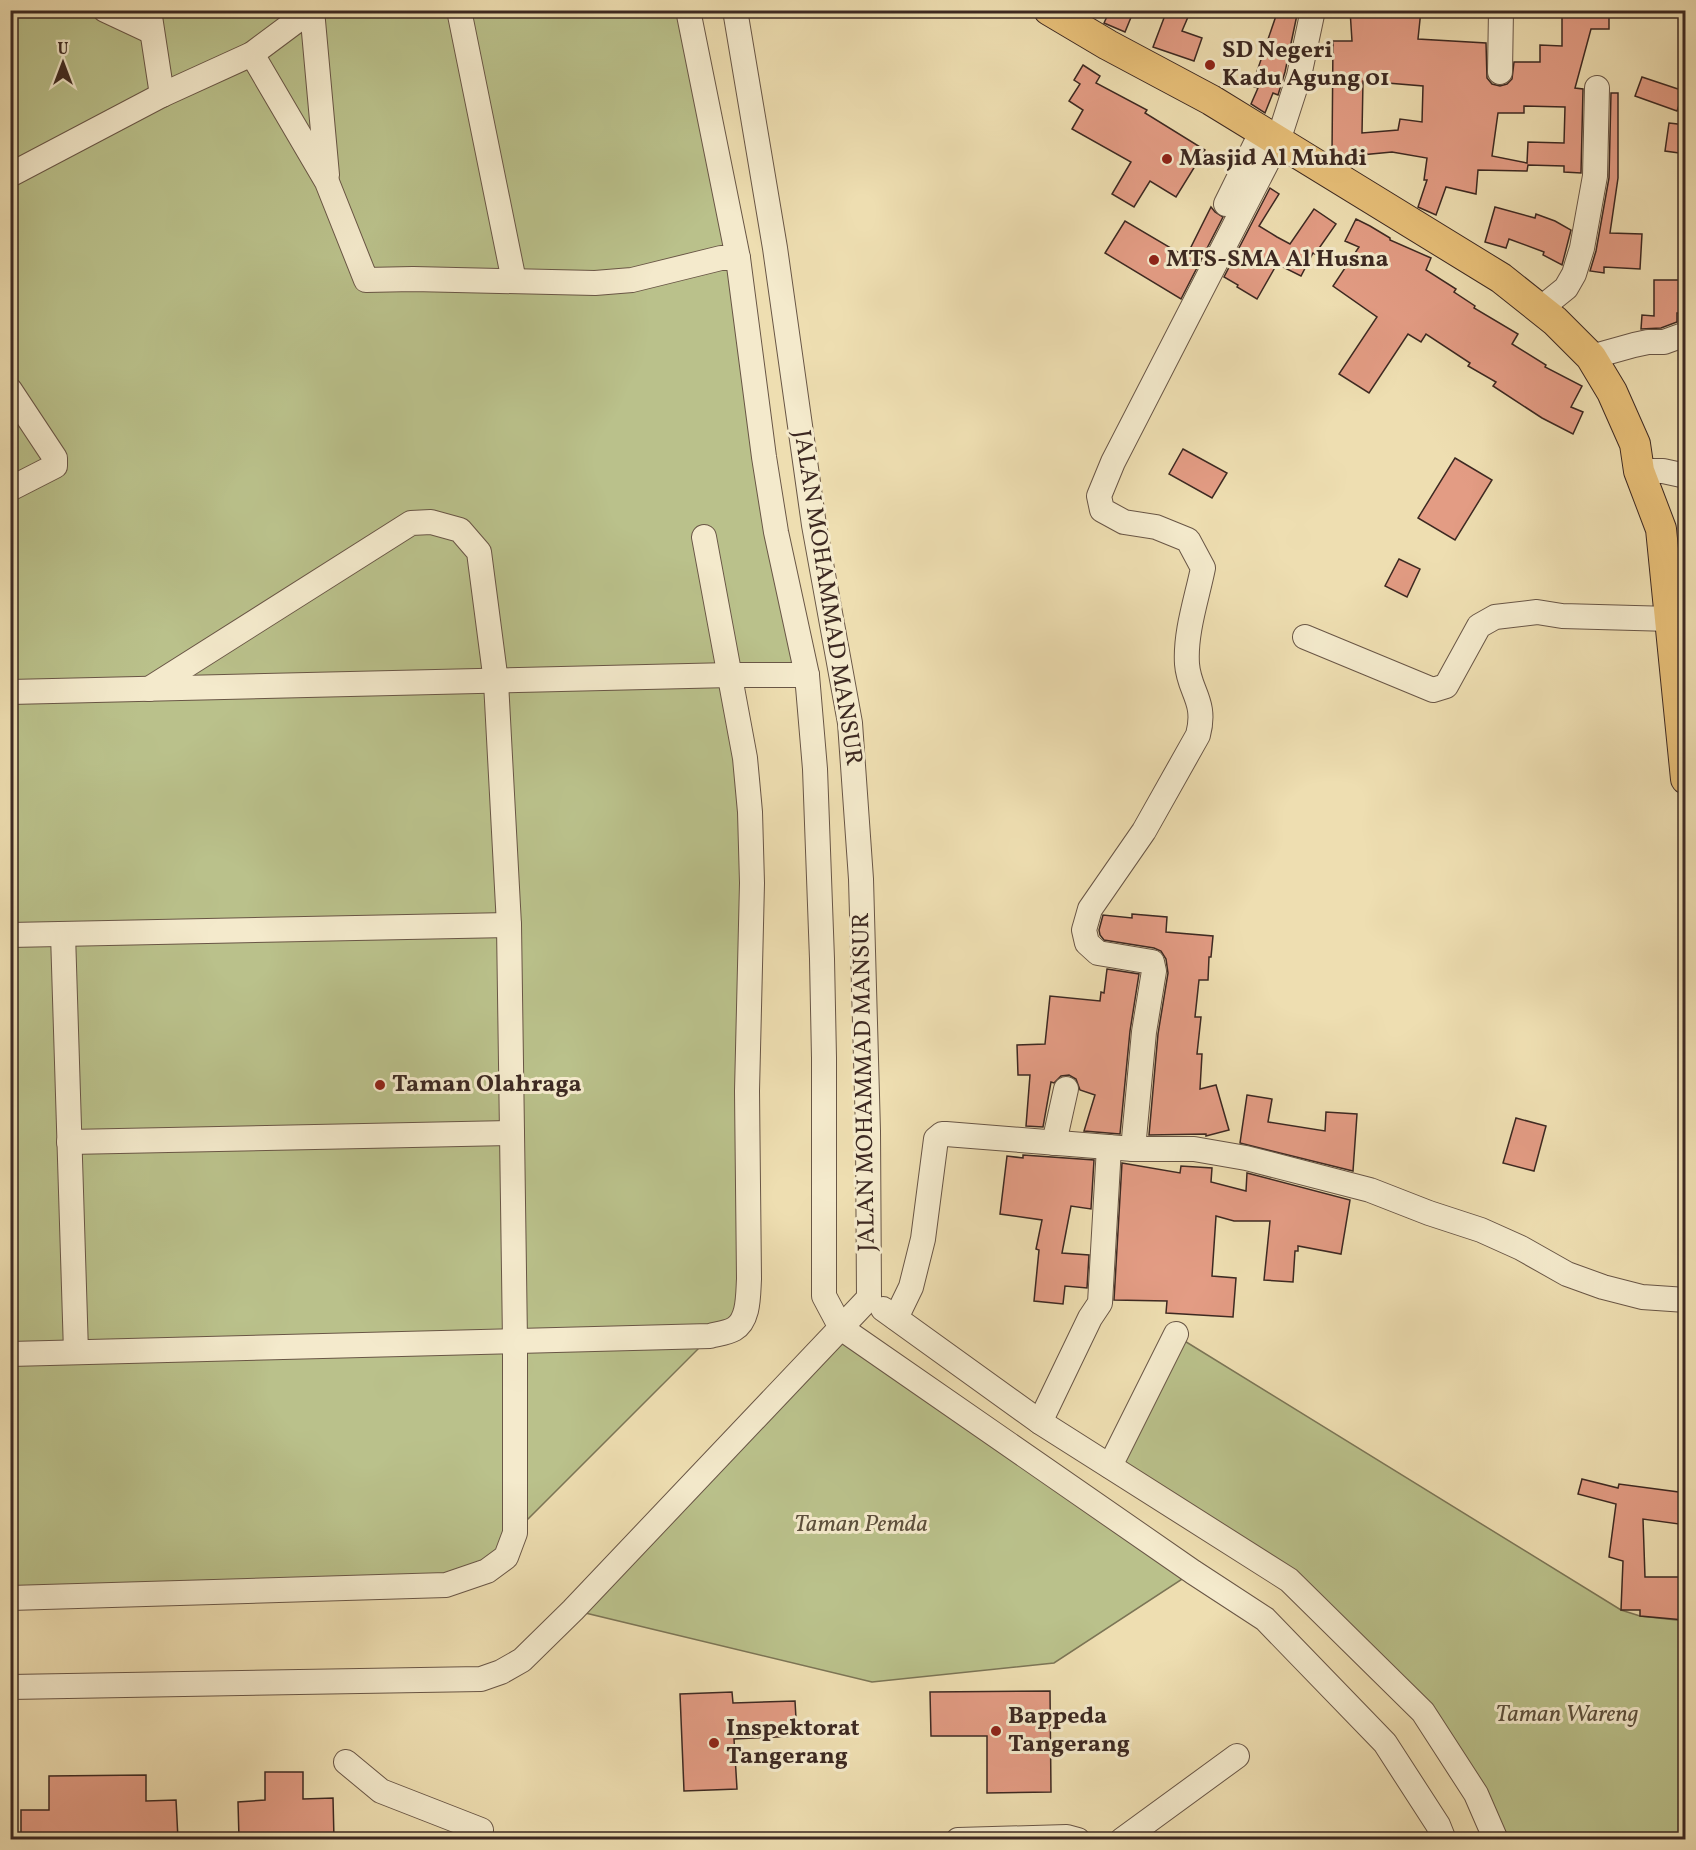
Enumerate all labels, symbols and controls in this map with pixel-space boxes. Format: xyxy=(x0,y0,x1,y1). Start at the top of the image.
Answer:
north arrow xyxy=(33,33,93,93)
place label: SD Negeri Kadu Agung 01 xyxy=(1222,34,1390,96)
text: U xyxy=(58,39,69,61)
marker: SD Negeri Kadu Agung 01 xyxy=(1203,58,1217,72)
place label: Masjid Al Muhdi xyxy=(1179,142,1367,176)
marker: Masjid Al Muhdi xyxy=(1160,152,1174,166)
place label: MTS-SMA Al Husna xyxy=(1166,243,1389,277)
marker: MTS-SMA Al Husna xyxy=(1147,253,1161,267)
street label: JALAN MOHAMMAD MANSUR xyxy=(784,428,870,768)
street label: JALAN MOHAMMAD MANSUR xyxy=(845,912,885,1252)
place label: Taman Olahraga xyxy=(392,1068,582,1102)
marker: Taman Olahraga xyxy=(373,1078,387,1092)
park label: Taman Pemda xyxy=(794,1508,928,1542)
park label: Taman Wareng xyxy=(1496,1698,1639,1732)
place label: Bappeda Tangerang xyxy=(1008,1700,1130,1762)
place label: Inspektorat Tangerang xyxy=(726,1712,860,1774)
marker: Bappeda Tangerang xyxy=(989,1724,1003,1738)
marker: Inspektorat Tangerang xyxy=(707,1736,721,1750)

